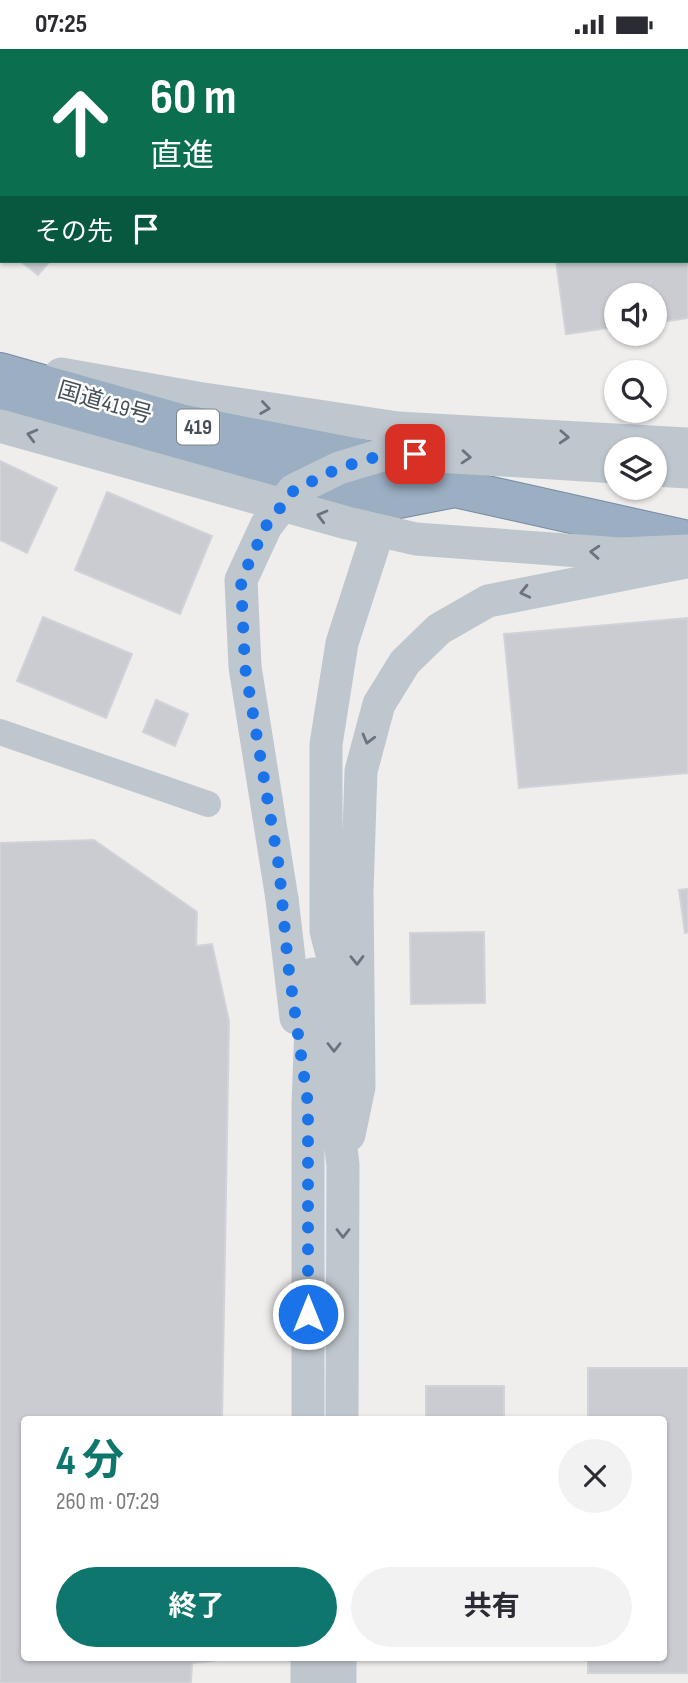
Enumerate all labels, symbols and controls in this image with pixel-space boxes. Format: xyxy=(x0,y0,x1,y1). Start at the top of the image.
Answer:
text: 07:25 xyxy=(35,9,87,40)
text: 60 m xyxy=(150,69,237,128)
icon: ahead xyxy=(35,77,126,168)
text: 直進 xyxy=(150,137,214,176)
icon: arrive xyxy=(127,210,165,248)
text: その先 xyxy=(35,217,113,248)
map controls xyxy=(604,283,667,500)
button: sound xyxy=(604,283,667,346)
button: search xyxy=(604,360,667,423)
street label: 国道419号 xyxy=(54,376,155,430)
one-way arrow xyxy=(259,400,270,415)
road number: 419 xyxy=(177,409,219,445)
pin xyxy=(385,424,445,484)
one-way arrow xyxy=(26,429,38,443)
one-way arrow xyxy=(559,429,570,444)
icon: arrive xyxy=(396,435,434,473)
button: layers xyxy=(604,437,667,500)
one-way arrow xyxy=(461,450,472,465)
one-way arrow xyxy=(316,510,328,525)
one-way arrow xyxy=(590,545,601,560)
one-way arrow xyxy=(519,584,531,599)
one-way arrow xyxy=(362,733,376,745)
one-way arrow xyxy=(350,955,365,966)
one-way arrow xyxy=(327,1041,342,1052)
one-way arrow xyxy=(335,1228,351,1239)
position arrow xyxy=(271,1277,345,1351)
text: 4 分 xyxy=(56,1436,124,1487)
button: close xyxy=(558,1439,632,1513)
text: 260 m · 07:29 xyxy=(56,1488,159,1516)
button: 終了 xyxy=(56,1567,337,1647)
button: 共有 xyxy=(351,1567,632,1647)

